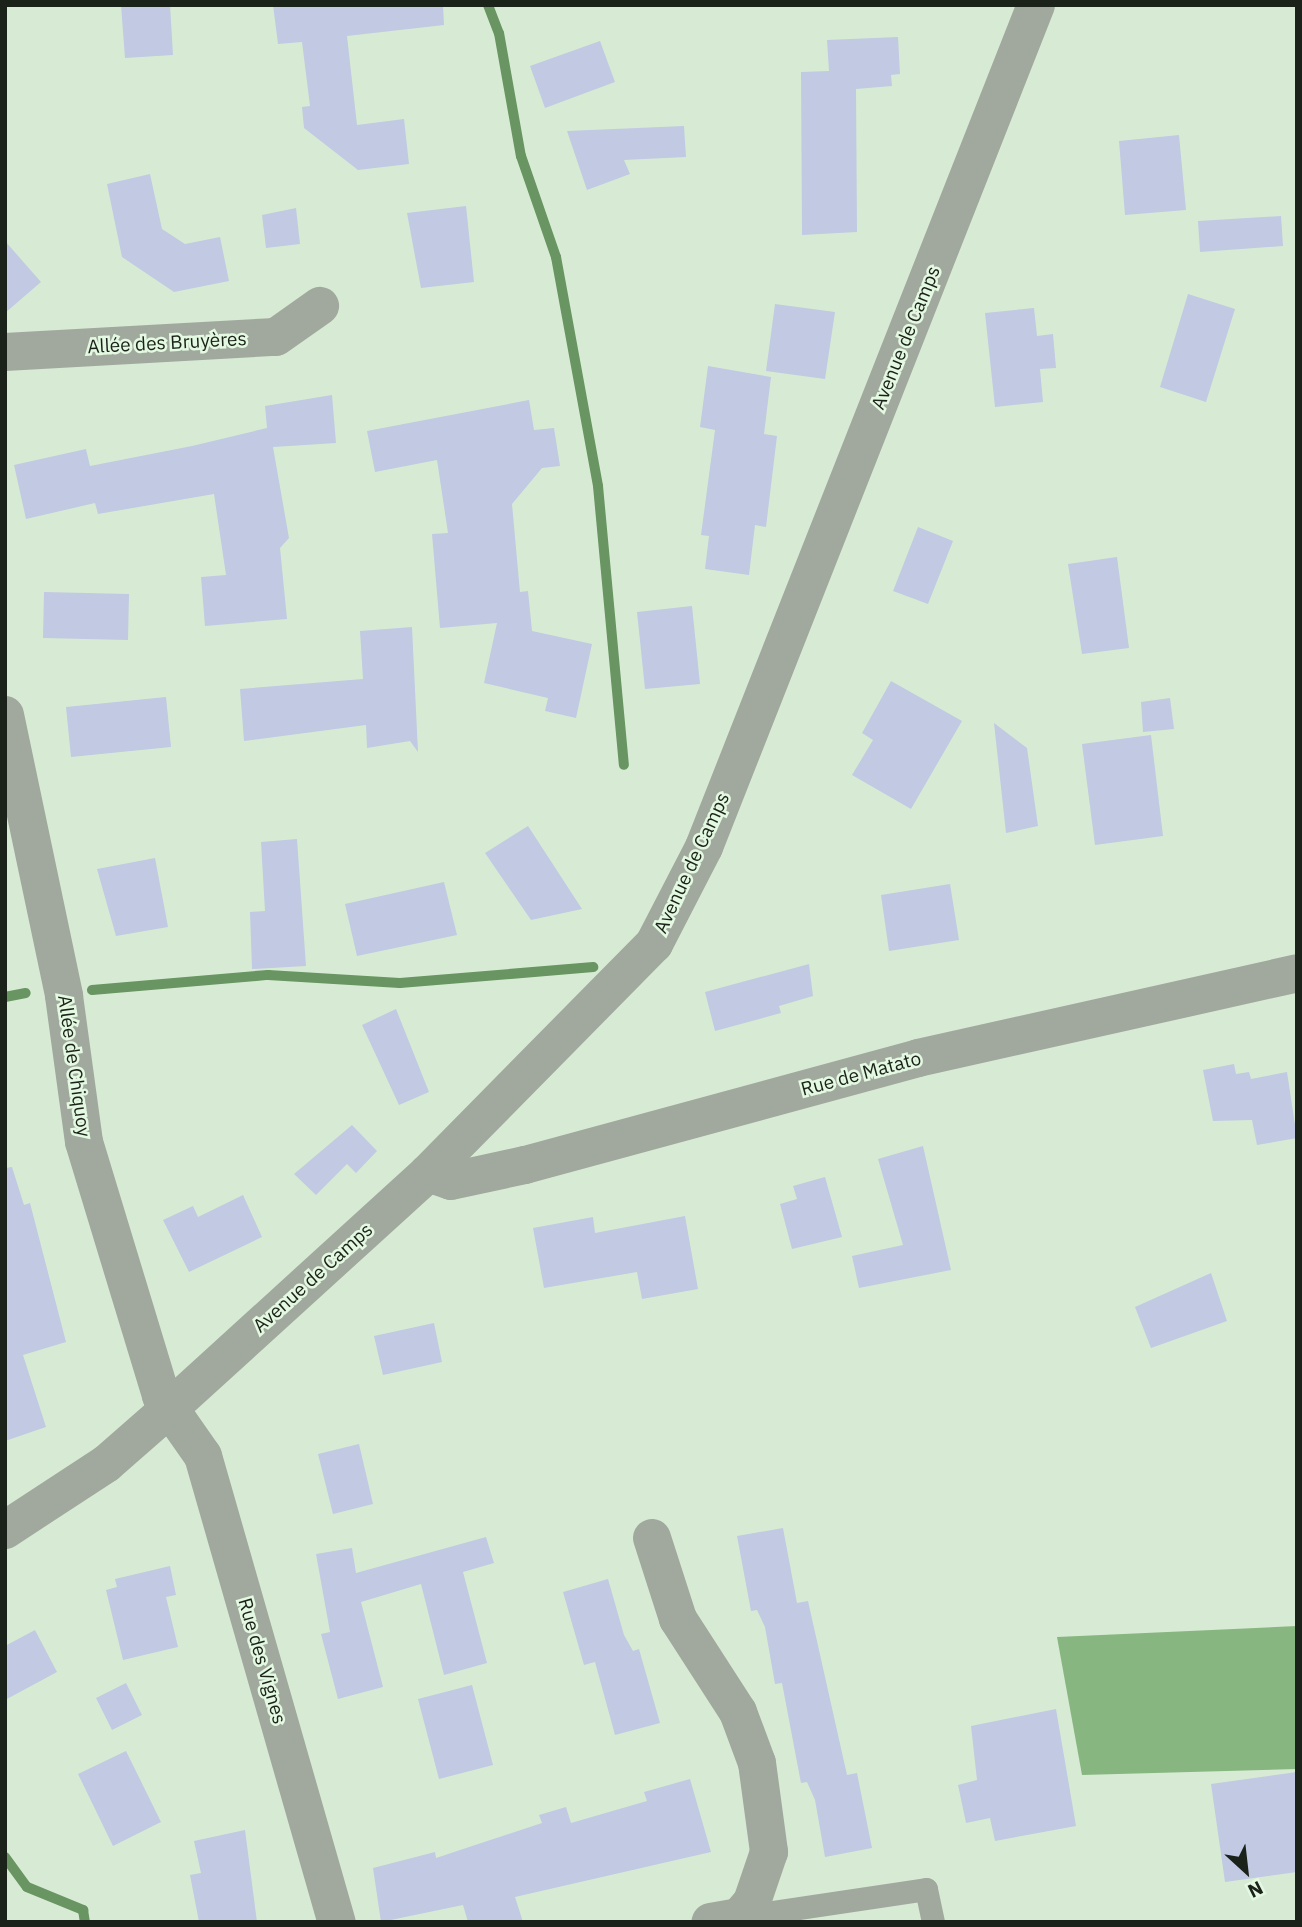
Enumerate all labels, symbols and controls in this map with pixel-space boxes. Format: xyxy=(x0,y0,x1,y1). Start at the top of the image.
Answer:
street label: Avenue de Camps xyxy=(867,263,945,413)
street label: Allée des Bruyères xyxy=(87,327,247,359)
street label: Avenue de Camps xyxy=(649,789,735,937)
street label: Allée de Chiquoy xyxy=(53,994,95,1138)
street label: Rue de Matato xyxy=(798,1047,924,1101)
street label: Avenue de Camps xyxy=(249,1218,377,1338)
street label: Rue des Vignes xyxy=(233,1595,291,1727)
north arrow xyxy=(1211,1836,1281,1906)
text: N xyxy=(1244,1876,1267,1904)

